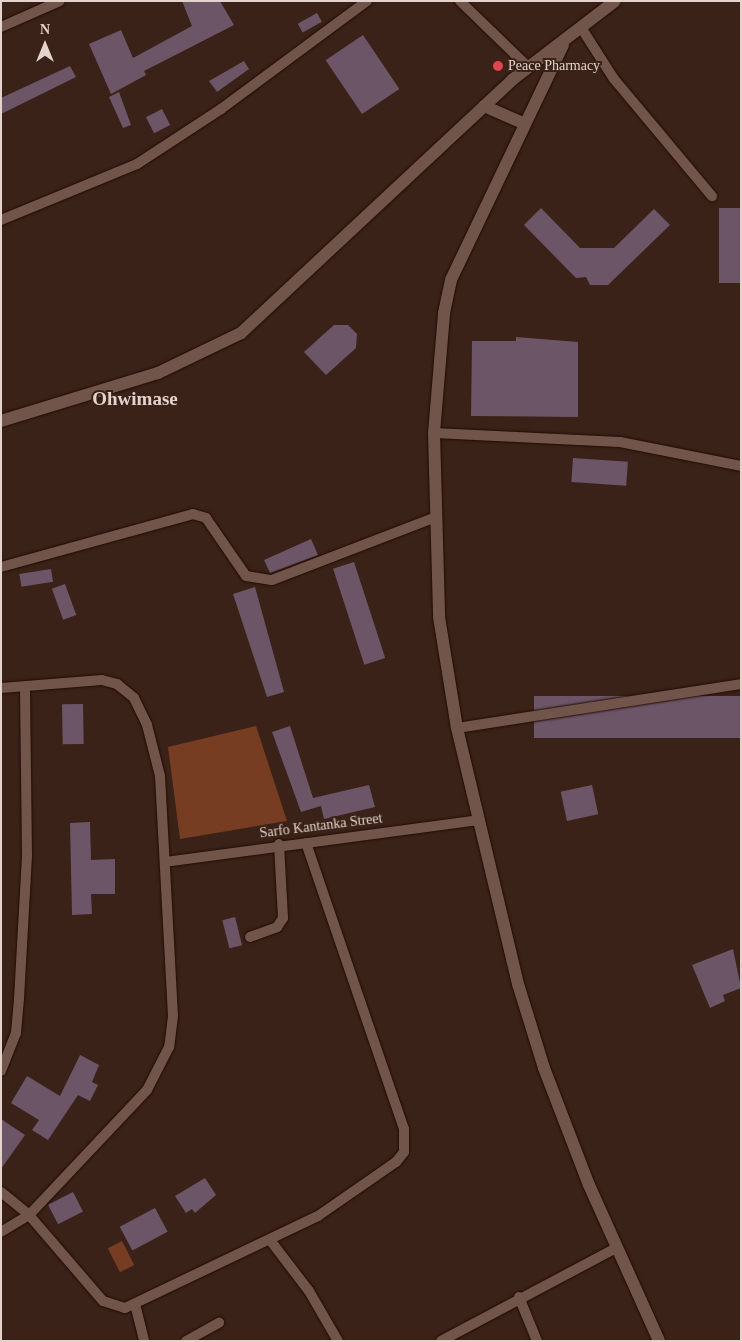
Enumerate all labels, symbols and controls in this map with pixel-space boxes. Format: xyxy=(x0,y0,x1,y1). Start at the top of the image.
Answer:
north arrow xyxy=(20,20,70,70)
text: N xyxy=(40,22,50,37)
place label: Peace Pharmacy xyxy=(508,58,600,74)
marker: Peace Pharmacy xyxy=(492,60,504,72)
district label: Ohwimase xyxy=(92,388,178,410)
street label: Sarfo Kantanka Street xyxy=(259,810,383,842)

